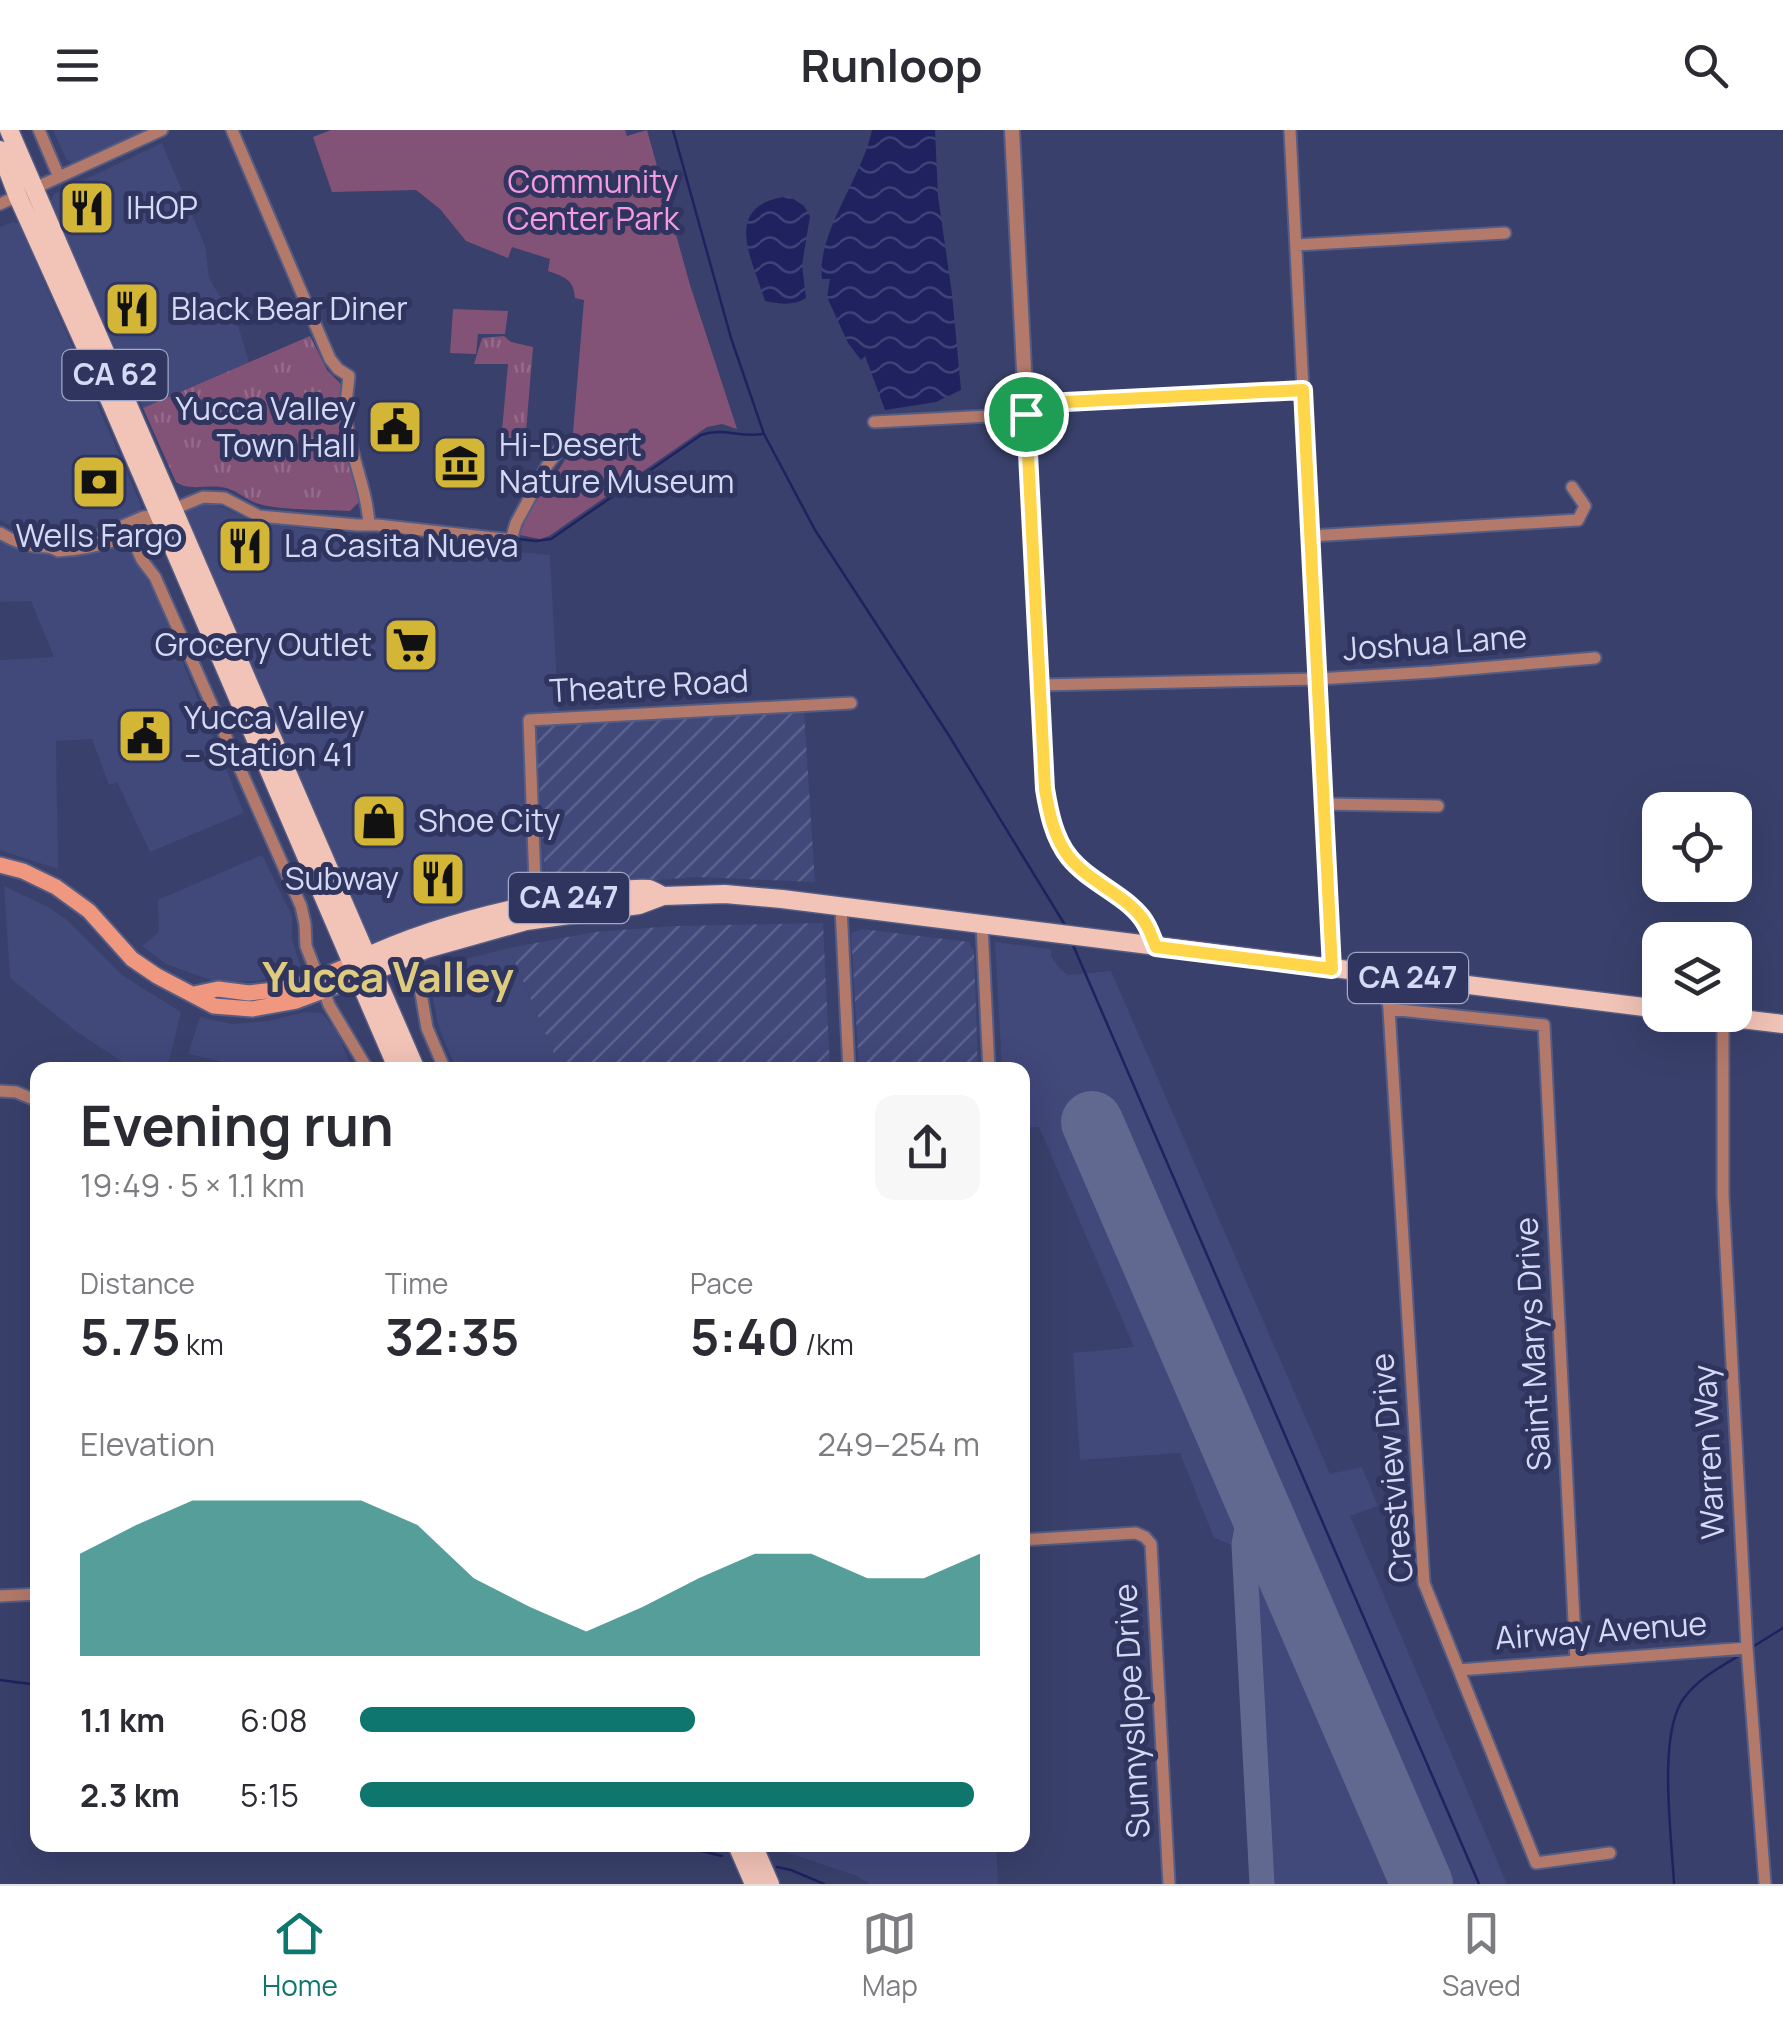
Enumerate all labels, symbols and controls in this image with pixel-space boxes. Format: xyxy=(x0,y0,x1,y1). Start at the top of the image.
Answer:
text: Runloop xyxy=(801,34,982,96)
icon: menu xyxy=(50,38,105,93)
icon: search xyxy=(1678,38,1733,93)
park label: Community Center Park xyxy=(507,159,680,240)
restaurant icon: IHOP xyxy=(57,178,117,238)
place label: IHOP xyxy=(126,185,198,229)
restaurant icon: Black Bear Diner xyxy=(102,279,162,339)
place label: Black Bear Diner xyxy=(171,286,408,330)
road number: CA 62 xyxy=(62,350,168,400)
pin xyxy=(984,372,1069,457)
place label: Yucca Valley Town Hall xyxy=(176,386,356,467)
icon: arrive xyxy=(999,387,1054,442)
public building icon: Yucca Valley Town Hall xyxy=(365,397,425,457)
place label: Hi-Desert Nature Museum xyxy=(499,422,734,503)
museum icon: Hi-Desert Nature Museum xyxy=(430,433,490,493)
bank icon: Wells Fargo xyxy=(69,452,129,512)
place label: Wells Fargo xyxy=(16,513,182,557)
restaurant icon: La Casita Nueva xyxy=(215,516,275,576)
place label: La Casita Nueva xyxy=(284,523,519,567)
street label: Joshua Lane xyxy=(1341,614,1528,670)
supermarket icon: Grocery Outlet xyxy=(381,615,441,675)
place label: Grocery Outlet xyxy=(155,622,372,666)
street label: Theatre Road xyxy=(548,658,750,712)
place label: Yucca Valley – Station 41 xyxy=(184,695,365,776)
public building icon: Yucca Valley – Station 41 xyxy=(115,706,175,766)
shop icon: Shoe City xyxy=(349,791,409,851)
map controls xyxy=(1642,792,1752,1032)
button: locate xyxy=(1642,792,1752,902)
place label: Shoe City xyxy=(418,798,560,842)
restaurant icon: Subway xyxy=(408,849,468,909)
place label: Subway xyxy=(285,856,399,900)
road number: CA 247 xyxy=(509,873,629,923)
button: layers xyxy=(1642,922,1752,1032)
district label: Yucca Valley xyxy=(262,947,514,1005)
road number: CA 247 xyxy=(1348,953,1468,1003)
text: Evening run xyxy=(80,1087,394,1163)
button: share xyxy=(875,1095,980,1200)
text: 19:49 · 5 × 1.1 km xyxy=(80,1163,305,1207)
street label: Saint Marys Drive xyxy=(1503,1216,1561,1472)
text: Distance xyxy=(80,1264,195,1302)
text: Time xyxy=(385,1264,448,1302)
text: Pace xyxy=(690,1264,753,1302)
text: 5.75 xyxy=(80,1302,180,1370)
text: 32:35 xyxy=(385,1302,519,1370)
text: 5:40 xyxy=(690,1302,800,1370)
text: km xyxy=(180,1325,224,1363)
text: /km xyxy=(800,1325,854,1363)
street label: Crestview Drive xyxy=(1359,1352,1423,1585)
street label: Warren Way xyxy=(1681,1363,1735,1541)
text: Elevation xyxy=(80,1422,215,1466)
text: 249–254 m xyxy=(818,1422,980,1466)
street label: Sunnyslope Drive xyxy=(1102,1583,1160,1840)
street label: Airway Avenue xyxy=(1493,1601,1708,1659)
text: 1.1 km xyxy=(80,1698,165,1742)
text: 6:08 xyxy=(240,1698,308,1742)
text: 2.3 km xyxy=(80,1773,180,1817)
text: 5:15 xyxy=(240,1773,299,1817)
tab: Home xyxy=(262,1906,338,2004)
tab: Map xyxy=(862,1906,918,2004)
tab: Saved xyxy=(1442,1906,1521,2004)

